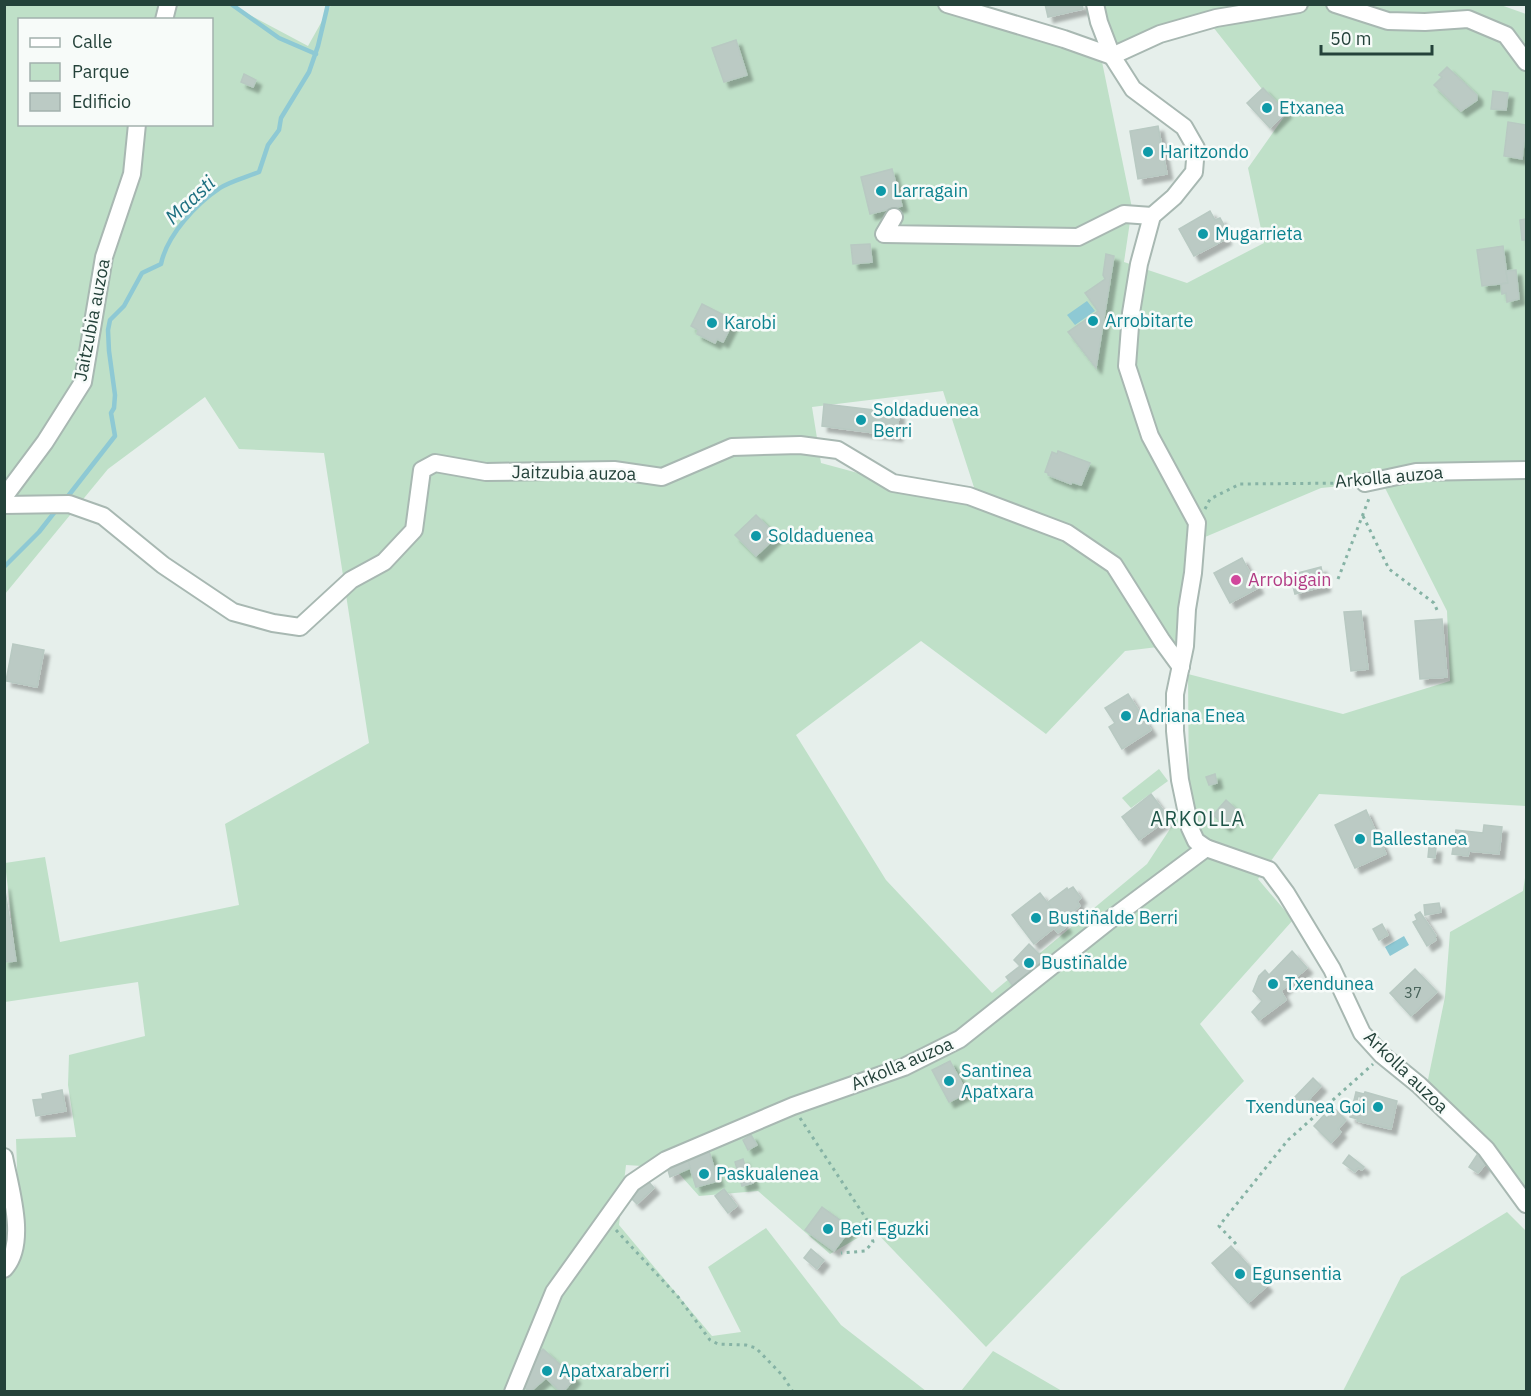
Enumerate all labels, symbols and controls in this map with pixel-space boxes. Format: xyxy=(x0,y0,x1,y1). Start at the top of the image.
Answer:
legend xyxy=(18,18,213,126)
scale bar xyxy=(1321,18,1432,56)
text: 50 m xyxy=(1330,27,1372,50)
text: Calle xyxy=(72,30,112,53)
text: Parque xyxy=(72,60,130,83)
text: Edificio xyxy=(72,90,131,113)
place label: Etxanea xyxy=(1279,96,1345,119)
marker: Etxanea xyxy=(1260,101,1274,115)
place label: Haritzondo xyxy=(1160,140,1249,163)
marker: Haritzondo xyxy=(1141,145,1155,159)
water label: Maasti xyxy=(159,169,221,230)
place label: Larragain xyxy=(893,179,968,202)
marker: Larragain xyxy=(874,184,888,198)
place label: Mugarrieta xyxy=(1215,222,1303,245)
marker: Mugarrieta xyxy=(1196,227,1210,241)
street label: Jaitzubia auzoa xyxy=(68,256,115,383)
place label: Arrobitarte xyxy=(1105,309,1194,332)
place label: Karobi xyxy=(724,311,776,334)
marker: Arrobitarte xyxy=(1086,314,1100,328)
marker: Karobi xyxy=(705,316,719,330)
place label: Soldaduenea Berri xyxy=(873,398,979,442)
marker: Soldaduenea Berri xyxy=(854,413,868,427)
street label: Jaitzubia auzoa xyxy=(511,460,637,485)
street label: Arkolla auzoa xyxy=(1334,460,1444,493)
place label: Soldaduenea xyxy=(768,524,874,547)
marker: Soldaduenea xyxy=(749,529,763,543)
place label: Arrobigain xyxy=(1248,568,1331,591)
marker: Arrobigain xyxy=(1229,573,1243,587)
place label: Adriana Enea xyxy=(1138,704,1245,727)
marker: Adriana Enea xyxy=(1119,709,1133,723)
district label: ARKOLLA xyxy=(1150,805,1246,832)
place label: Ballestanea xyxy=(1372,827,1468,850)
marker: Ballestanea xyxy=(1353,832,1367,846)
place label: Bustiñalde Berri xyxy=(1048,906,1178,929)
marker: Bustiñalde Berri xyxy=(1029,911,1043,925)
place label: Bustiñalde xyxy=(1041,951,1128,974)
marker: Bustiñalde xyxy=(1022,956,1036,970)
place label: Txendunea xyxy=(1285,972,1374,995)
marker: Txendunea xyxy=(1266,977,1280,991)
house number: 37 xyxy=(1404,983,1422,1002)
street label: Arkolla auzoa xyxy=(1359,1026,1454,1118)
street label: Arkolla auzoa xyxy=(847,1032,957,1095)
place label: Santinea Apatxara xyxy=(961,1059,1034,1103)
marker: Santinea Apatxara xyxy=(942,1074,956,1088)
place label: Txendunea Goi xyxy=(1246,1095,1366,1118)
marker: Txendunea Goi xyxy=(1371,1100,1385,1114)
place label: Paskualenea xyxy=(716,1162,819,1185)
marker: Paskualenea xyxy=(697,1167,711,1181)
place label: Beti Eguzki xyxy=(840,1217,929,1240)
marker: Beti Eguzki xyxy=(821,1222,835,1236)
place label: Egunsentia xyxy=(1252,1262,1342,1285)
marker: Egunsentia xyxy=(1233,1267,1247,1281)
place label: Apatxaraberri xyxy=(559,1359,670,1382)
marker: Apatxaraberri xyxy=(540,1364,554,1378)

